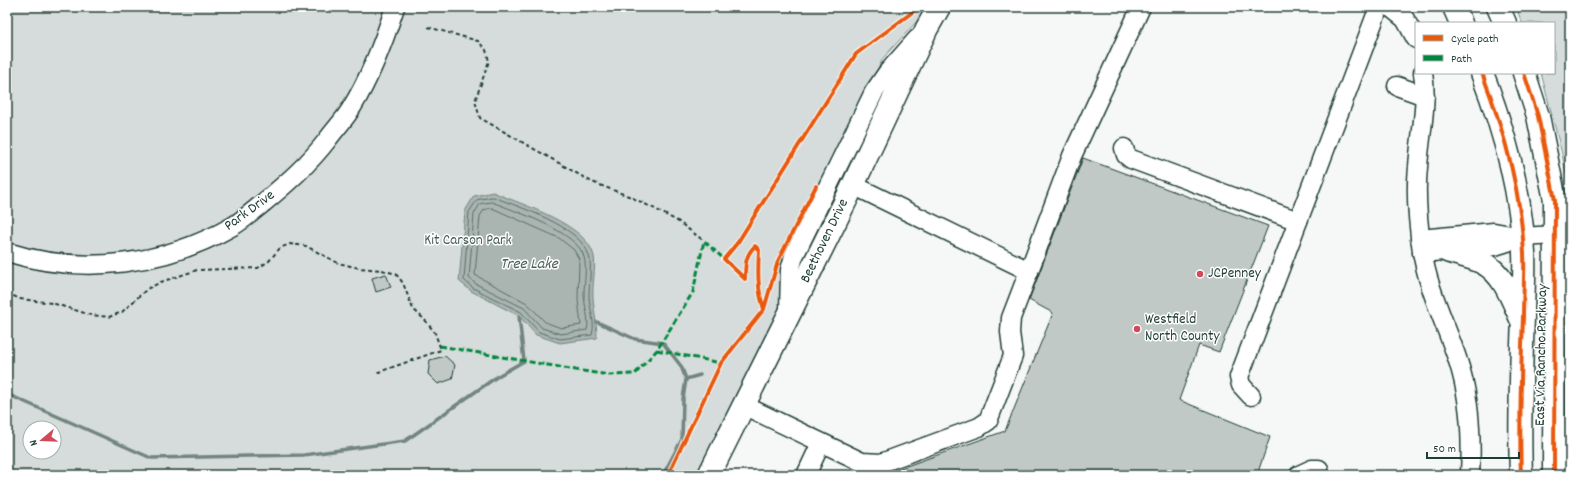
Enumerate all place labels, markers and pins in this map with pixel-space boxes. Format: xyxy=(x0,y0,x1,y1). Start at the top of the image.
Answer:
place label: JCPenney xyxy=(1208,263,1262,285)
marker: JCPenney xyxy=(1195,269,1205,279)
place label: Westfield North County xyxy=(1145,309,1221,348)
marker: Westfield North County xyxy=(1132,324,1142,334)

